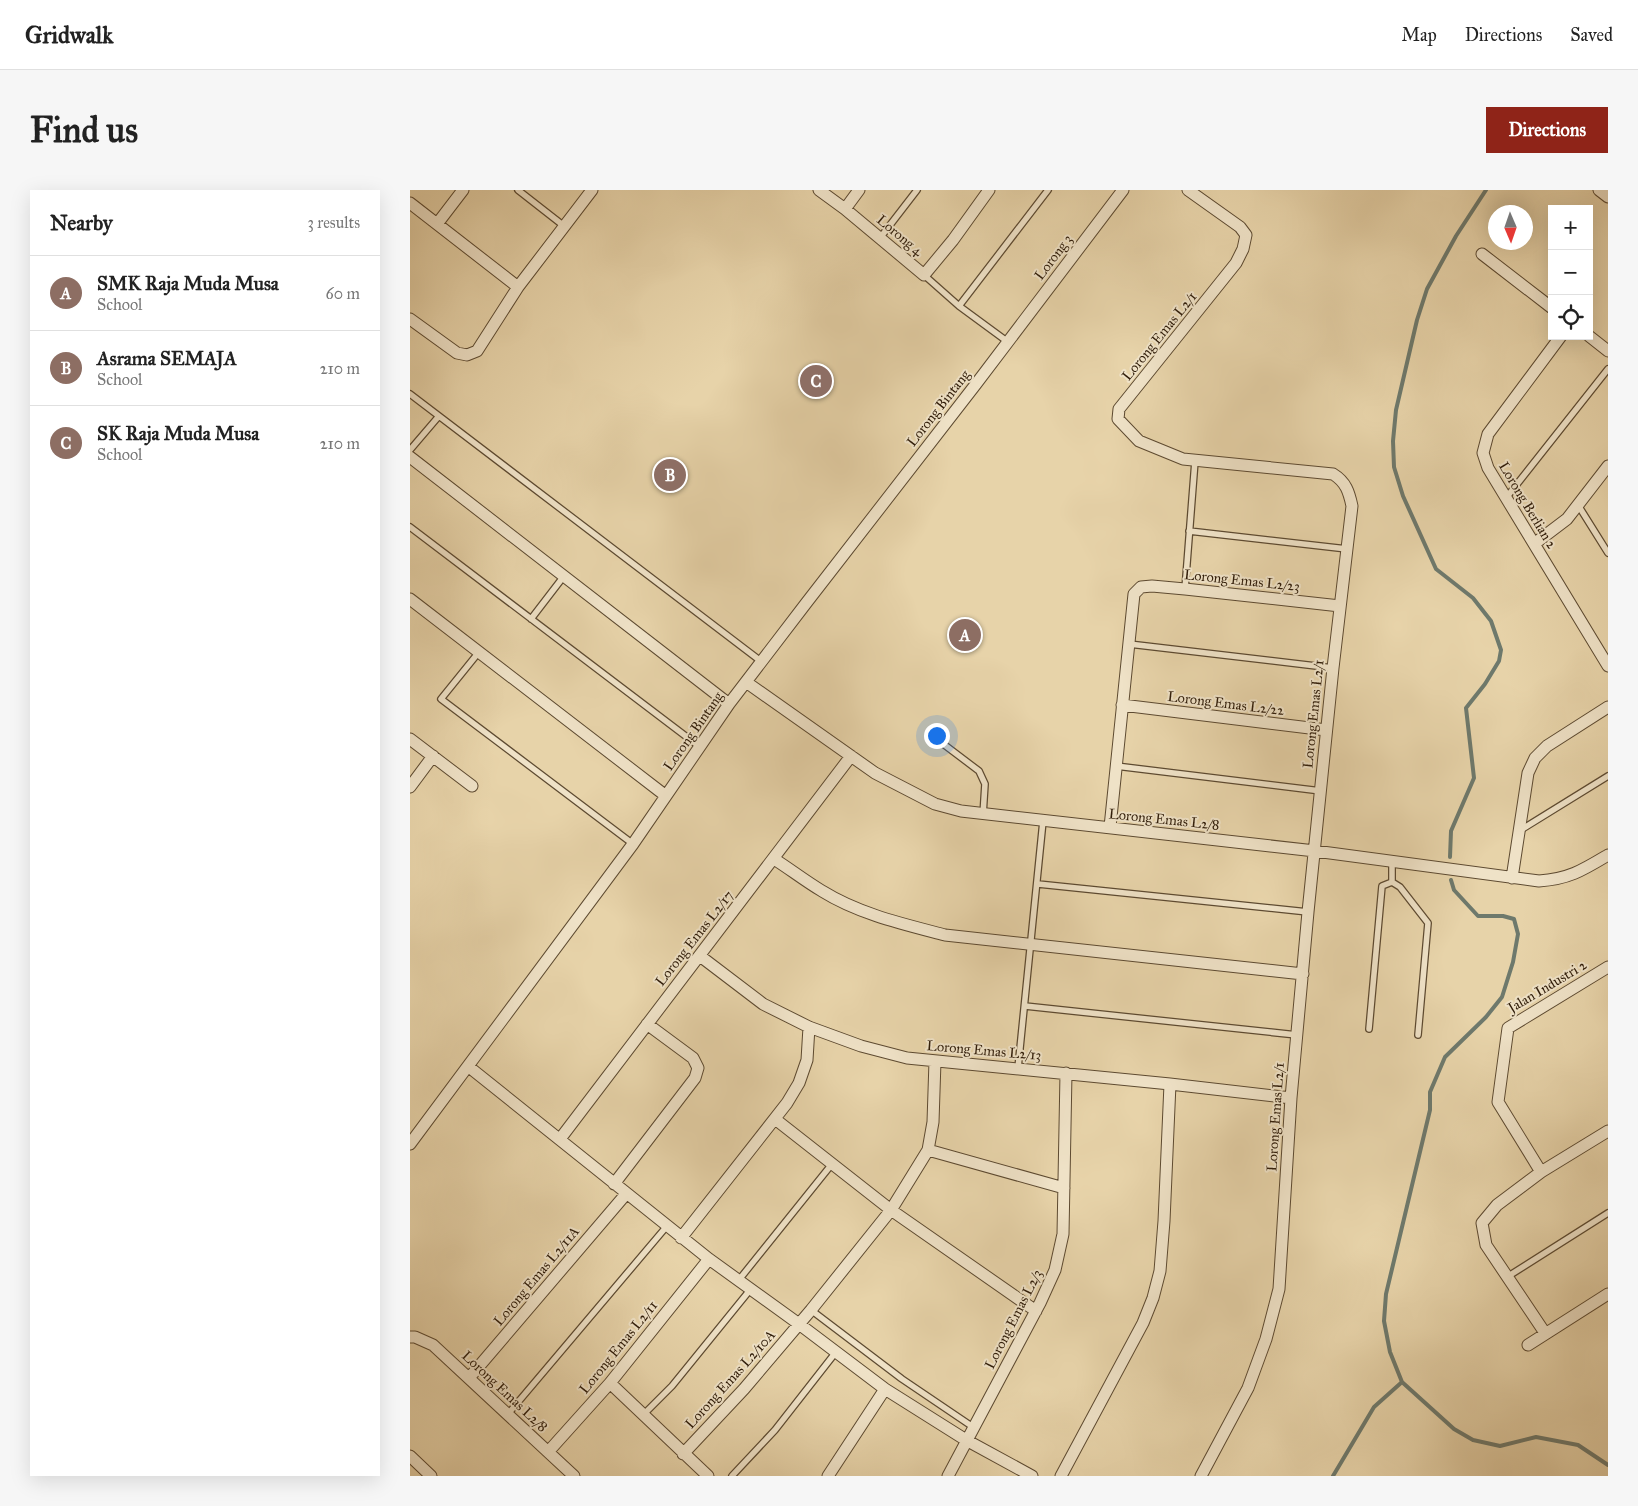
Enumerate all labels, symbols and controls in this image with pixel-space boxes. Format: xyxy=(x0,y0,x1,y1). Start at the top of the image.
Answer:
text: Gridwalk xyxy=(25,20,113,50)
text: Map xyxy=(1401,24,1437,46)
text: Directions xyxy=(1465,24,1542,46)
text: Saved xyxy=(1570,24,1613,46)
button: Directions xyxy=(1486,107,1608,153)
text: Find us xyxy=(30,109,138,152)
north arrow xyxy=(1488,205,1533,250)
map controls xyxy=(1548,205,1593,340)
button: + xyxy=(1548,205,1593,250)
text: Nearby xyxy=(50,210,113,236)
street label: Lorong 4 xyxy=(873,211,927,260)
text: 3 results xyxy=(307,213,360,232)
street label: Lorong 3 xyxy=(1031,231,1076,283)
button: − xyxy=(1548,250,1593,295)
text: SMK Raja Muda Musa xyxy=(97,272,279,295)
text: A xyxy=(61,284,71,303)
text: 60 m xyxy=(326,284,360,303)
street label: Lorong Emas L2/1 xyxy=(1118,288,1201,384)
text: School xyxy=(97,295,142,314)
button: locate xyxy=(1548,295,1593,340)
text: Asrama SEMAJA xyxy=(97,347,237,370)
text: B xyxy=(61,359,71,378)
text: 210 m xyxy=(320,359,360,378)
pin: C xyxy=(800,362,832,400)
street label: Lorong Bintang xyxy=(903,366,974,450)
text: School xyxy=(97,370,142,389)
text: SK Raja Muda Musa xyxy=(97,422,259,445)
text: C xyxy=(61,434,71,453)
text: 210 m xyxy=(320,434,360,453)
text: School xyxy=(97,445,142,464)
pin: B xyxy=(654,456,686,494)
street label: Lorong Berlian 2 xyxy=(1495,459,1560,552)
street label: Lorong Emas L2/23 xyxy=(1183,566,1301,595)
pin: A xyxy=(949,616,981,654)
street label: Lorong Emas L2/1 xyxy=(1299,658,1328,769)
street label: Lorong Bintang xyxy=(660,688,727,774)
street label: Lorong Emas L2/22 xyxy=(1167,688,1285,719)
your location xyxy=(924,723,950,749)
street label: Lorong Emas L2/8 xyxy=(1108,805,1220,834)
street label: Lorong Emas L2/17 xyxy=(652,887,737,990)
street label: Jalan Industri 2 xyxy=(1503,956,1590,1018)
street label: Lorong Emas L2/13 xyxy=(926,1037,1042,1064)
street label: Lorong Emas L2/1 xyxy=(1263,1061,1288,1172)
street label: Lorong Emas L2/11A xyxy=(490,1223,583,1329)
street label: Lorong Emas L2/3 xyxy=(981,1267,1046,1372)
street label: Lorong Emas L2/11 xyxy=(576,1297,661,1397)
street label: Lorong Emas L2/10A xyxy=(682,1326,779,1432)
street label: Lorong Emas L2/8 xyxy=(458,1347,551,1436)

